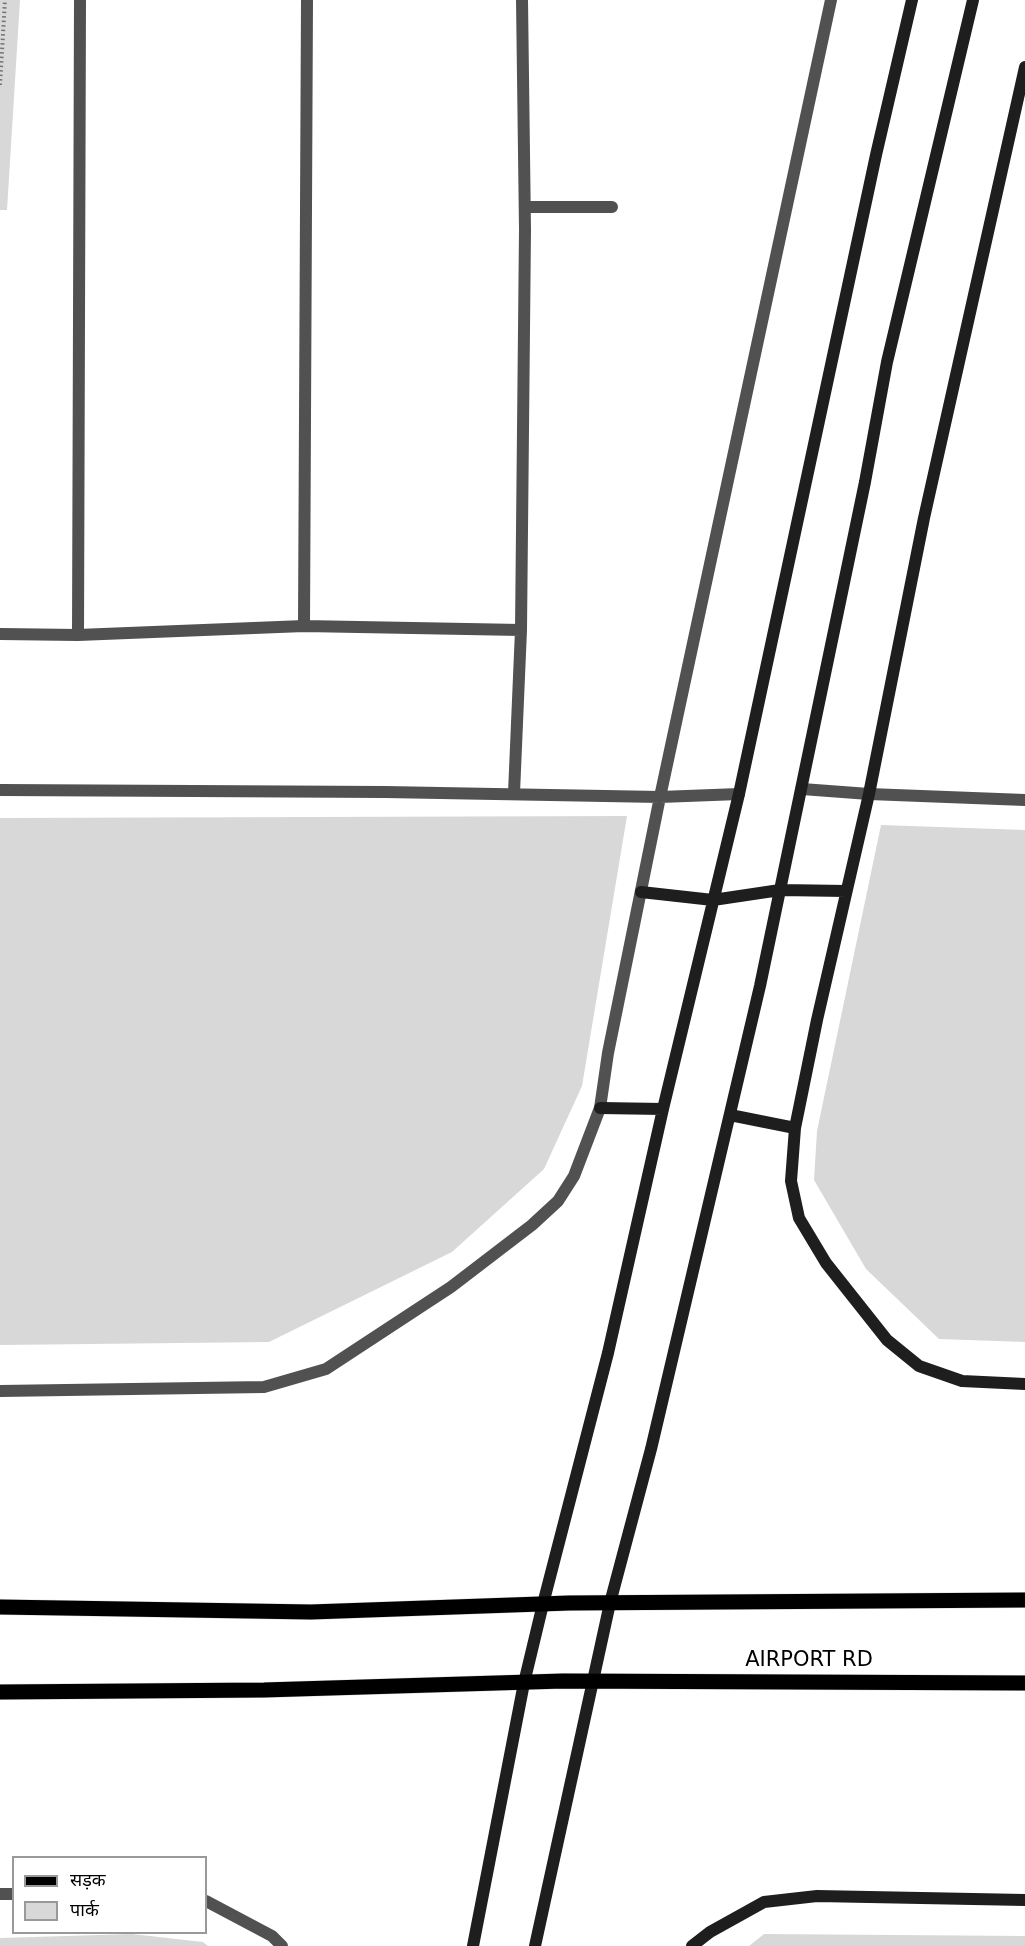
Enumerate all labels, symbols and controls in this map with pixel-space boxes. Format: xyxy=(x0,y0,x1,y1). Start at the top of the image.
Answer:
street label: AIRPORT RD xyxy=(745,1648,873,1674)
legend xyxy=(12,1856,207,1934)
text: सड़क xyxy=(70,1869,106,1890)
text: पार्क xyxy=(70,1899,99,1920)

